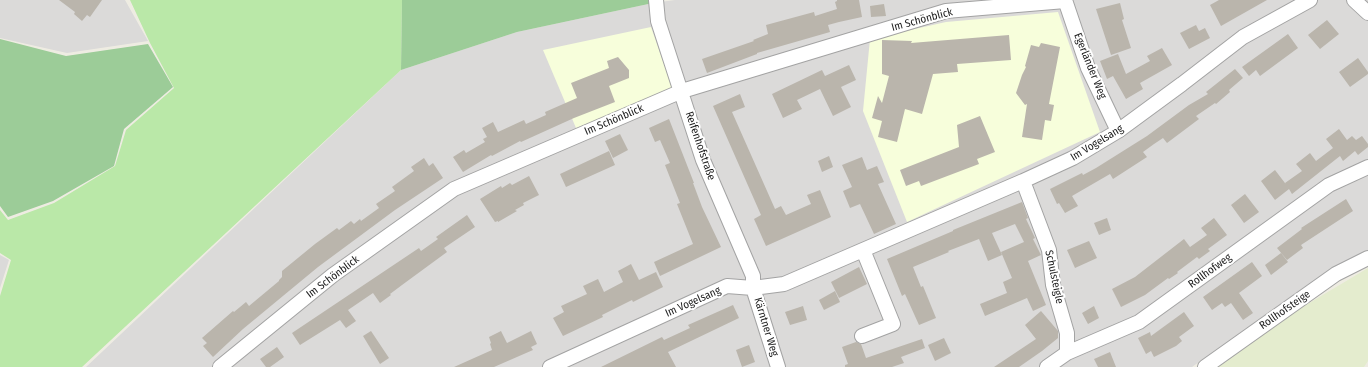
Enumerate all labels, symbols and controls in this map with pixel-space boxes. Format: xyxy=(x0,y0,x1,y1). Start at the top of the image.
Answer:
street label: Im Schönblick xyxy=(890,5,954,35)
street label: Egerländer Weg xyxy=(1071,31,1109,101)
street label: Im Schönblick xyxy=(583,102,645,138)
street label: Reifenhofstraße xyxy=(682,110,718,182)
street label: Im Vogelsang xyxy=(1068,122,1126,164)
street label: Schulsteigle xyxy=(1042,249,1066,305)
street label: Rollhofweg xyxy=(1186,251,1234,291)
street label: Im Schönblick xyxy=(304,253,362,301)
street label: Im Vogelsang xyxy=(663,284,723,320)
street label: Rollhofsteige xyxy=(1257,288,1313,332)
street label: Kärntner Weg xyxy=(751,296,781,358)

